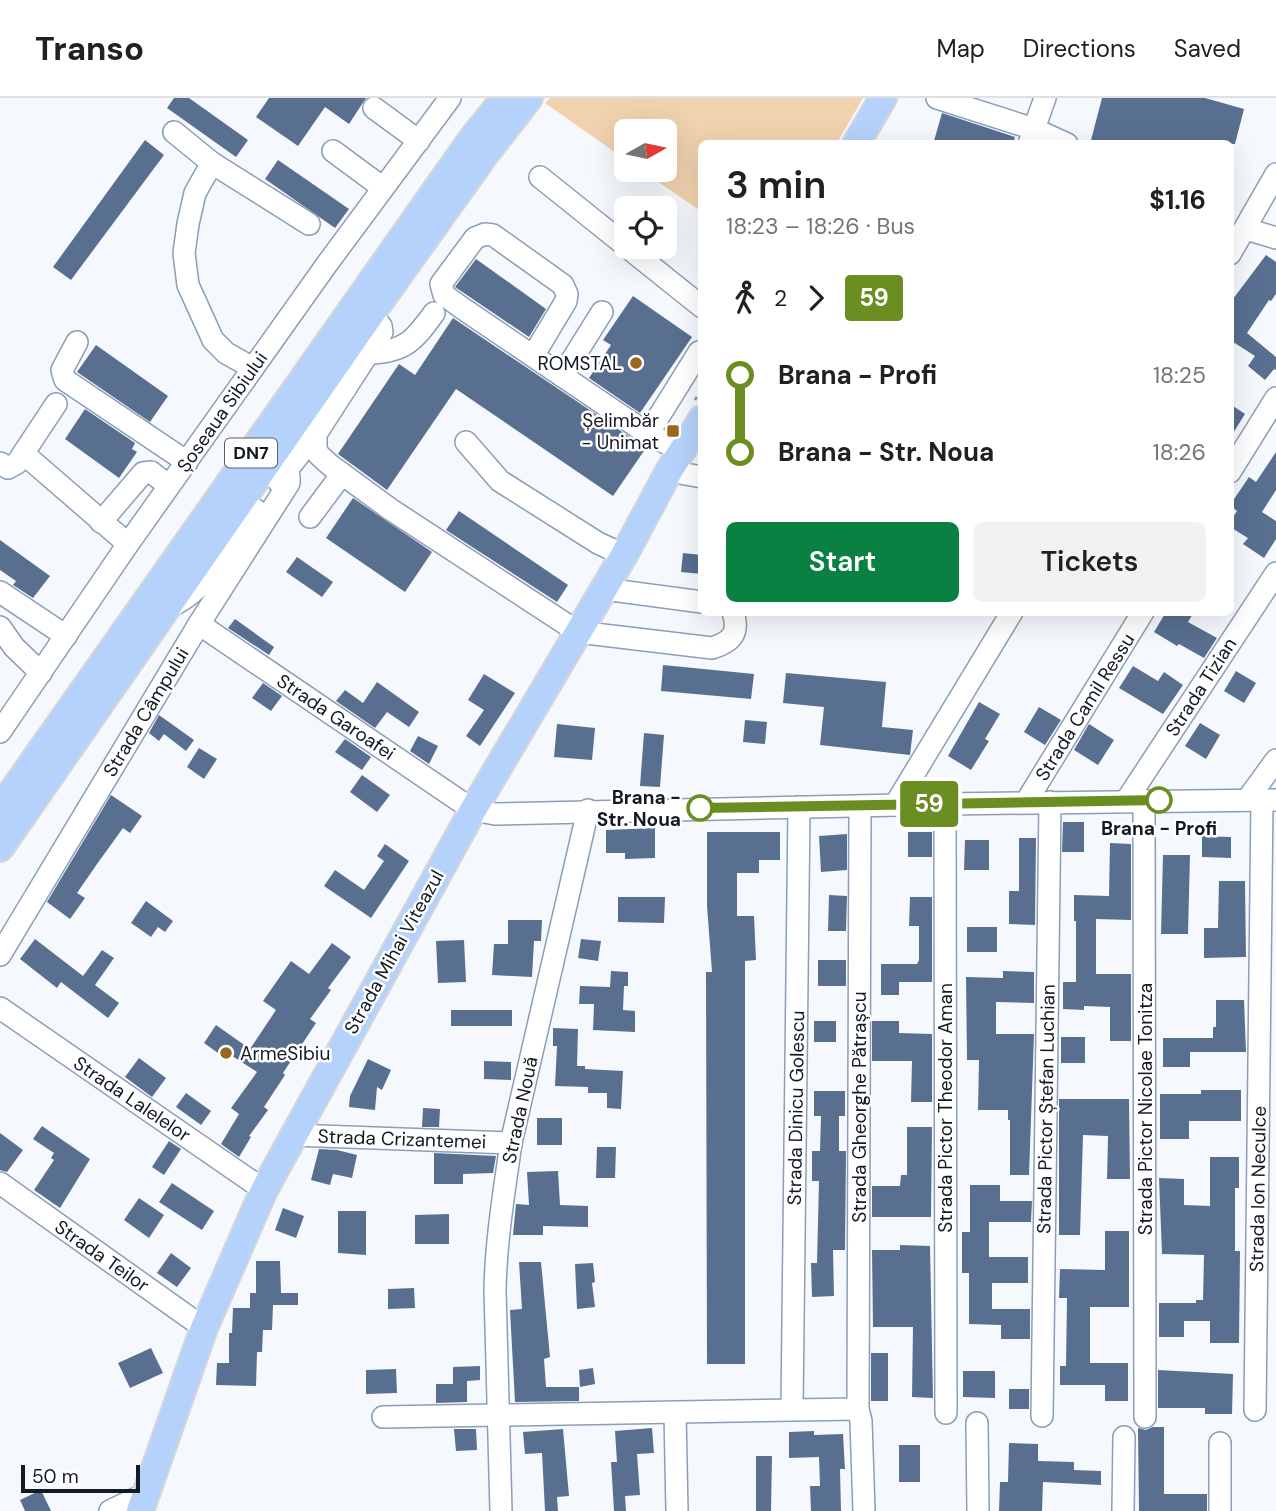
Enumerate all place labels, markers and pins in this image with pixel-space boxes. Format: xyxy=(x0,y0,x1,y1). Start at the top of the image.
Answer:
place label: ROMSTAL xyxy=(538,351,622,376)
marker: ROMSTAL xyxy=(628,355,644,371)
place label: Șelimbăr - Unimat xyxy=(581,408,659,455)
marker: Șelimbăr - Unimat xyxy=(665,423,681,439)
place label: Brana - Str. Noua xyxy=(597,785,681,832)
marker: Brana - Profi xyxy=(1146,787,1172,813)
marker: Brana - Str. Noua xyxy=(687,795,713,821)
place label: Brana - Profi xyxy=(1101,816,1217,841)
place label: ArmeSibiu xyxy=(240,1041,330,1066)
marker: ArmeSibiu xyxy=(218,1045,234,1061)

